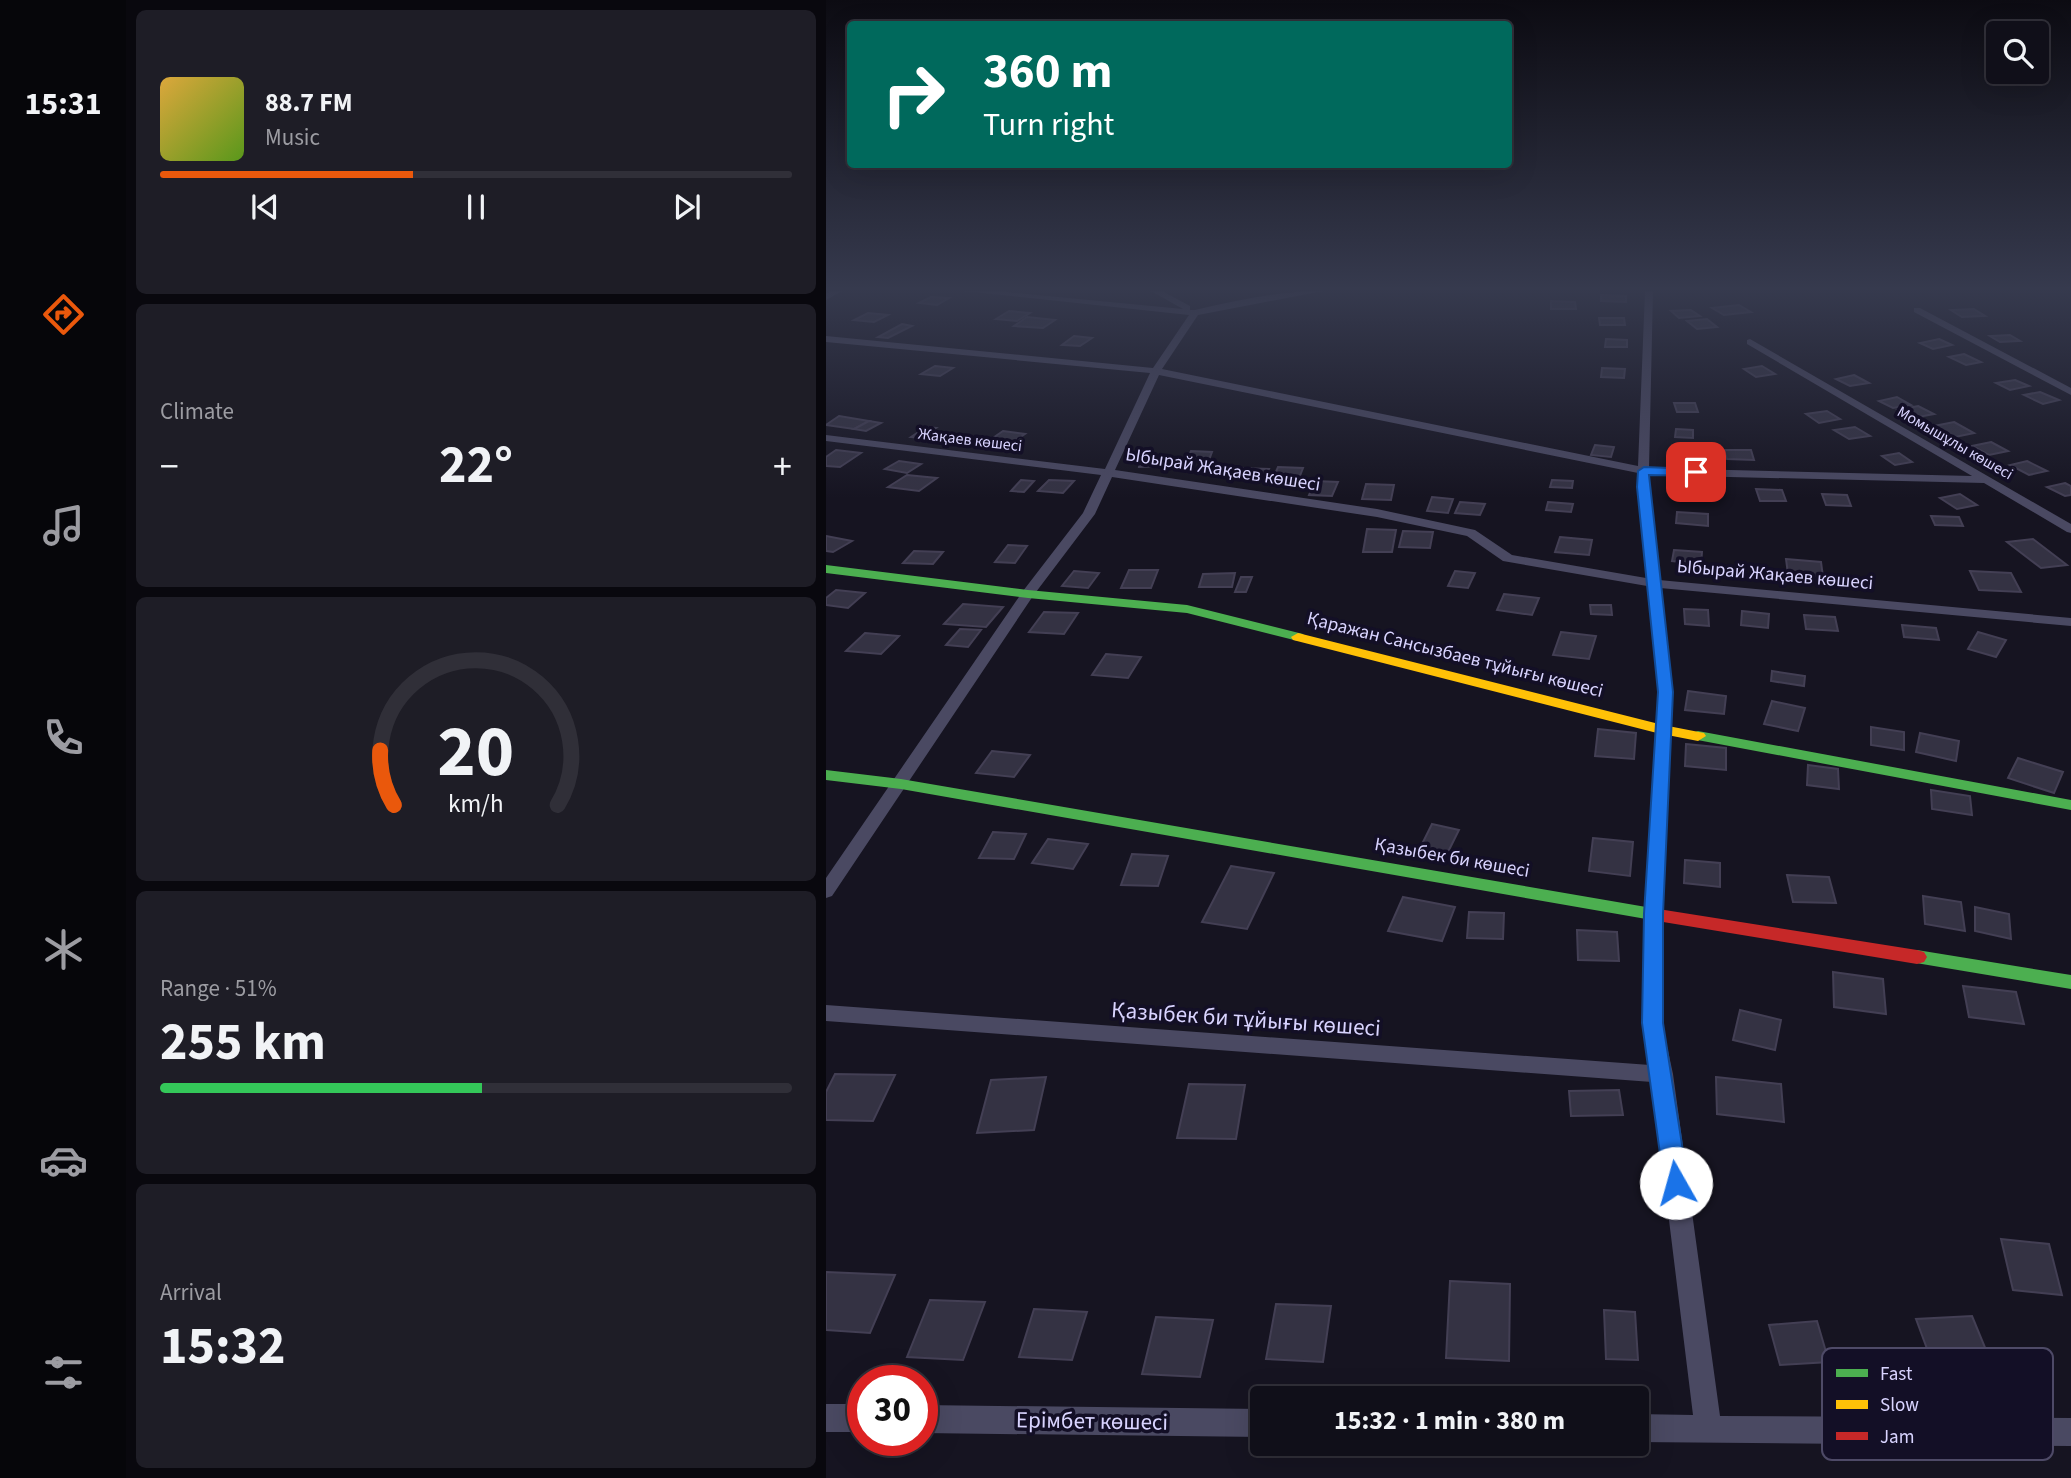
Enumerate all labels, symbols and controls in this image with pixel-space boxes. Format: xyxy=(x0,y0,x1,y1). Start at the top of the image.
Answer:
map controls xyxy=(1986,21,2049,84)
button: search xyxy=(1986,21,2049,84)
text: 360 m xyxy=(983,37,1112,107)
icon: right xyxy=(868,49,959,140)
text: 15:31 xyxy=(24,81,102,127)
text: 88.7 FM xyxy=(265,84,353,121)
text: Turn right xyxy=(983,102,1114,148)
text: Music xyxy=(265,121,320,154)
icon: previous xyxy=(246,188,284,226)
icon: pause xyxy=(457,188,495,226)
icon: next xyxy=(668,188,706,226)
icon: directions xyxy=(39,290,88,339)
text: Climate xyxy=(160,395,234,428)
street label: Момышұлы көшесі xyxy=(1893,401,2017,485)
street label: Жақаев көшесі xyxy=(917,423,1023,457)
text: 22° xyxy=(439,429,513,503)
text: − xyxy=(160,440,179,494)
text: + xyxy=(773,440,792,494)
street label: Ыбырай Жақаев көшесі xyxy=(1124,441,1322,499)
pin xyxy=(1666,442,1726,502)
icon: arrive xyxy=(1677,453,1715,491)
icon: music xyxy=(39,501,88,550)
street label: Ыбырай Жақаев көшесі xyxy=(1676,553,1874,597)
street label: Қаражан Сансызбаев тұйығы көшесі xyxy=(1304,605,1606,705)
text: 20 xyxy=(438,700,514,804)
icon: phone xyxy=(39,713,88,762)
text: km/h xyxy=(448,786,504,822)
street label: Қазыбек би көшесі xyxy=(1372,831,1532,885)
icon: climate xyxy=(39,925,88,974)
text: Range · 51% xyxy=(160,972,277,1005)
street label: Қазыбек би тұйығы көшесі xyxy=(1110,993,1382,1045)
text: 255 km xyxy=(160,1006,326,1080)
icon: car xyxy=(39,1136,88,1185)
position arrow xyxy=(1639,1146,1713,1220)
text: Arrival xyxy=(160,1276,222,1309)
text: 15:32 xyxy=(160,1310,285,1384)
icon: filters xyxy=(39,1348,88,1397)
legend xyxy=(1822,1348,2053,1460)
text: Fast xyxy=(1880,1361,1913,1388)
speed limit sign: 30 xyxy=(847,1365,938,1456)
text: Slow xyxy=(1880,1392,1919,1419)
text: 15:32 · 1 min · 380 m xyxy=(1334,1402,1565,1439)
street label: Ерімбет көшесі xyxy=(1016,1403,1168,1439)
text: Jam xyxy=(1880,1424,1914,1451)

